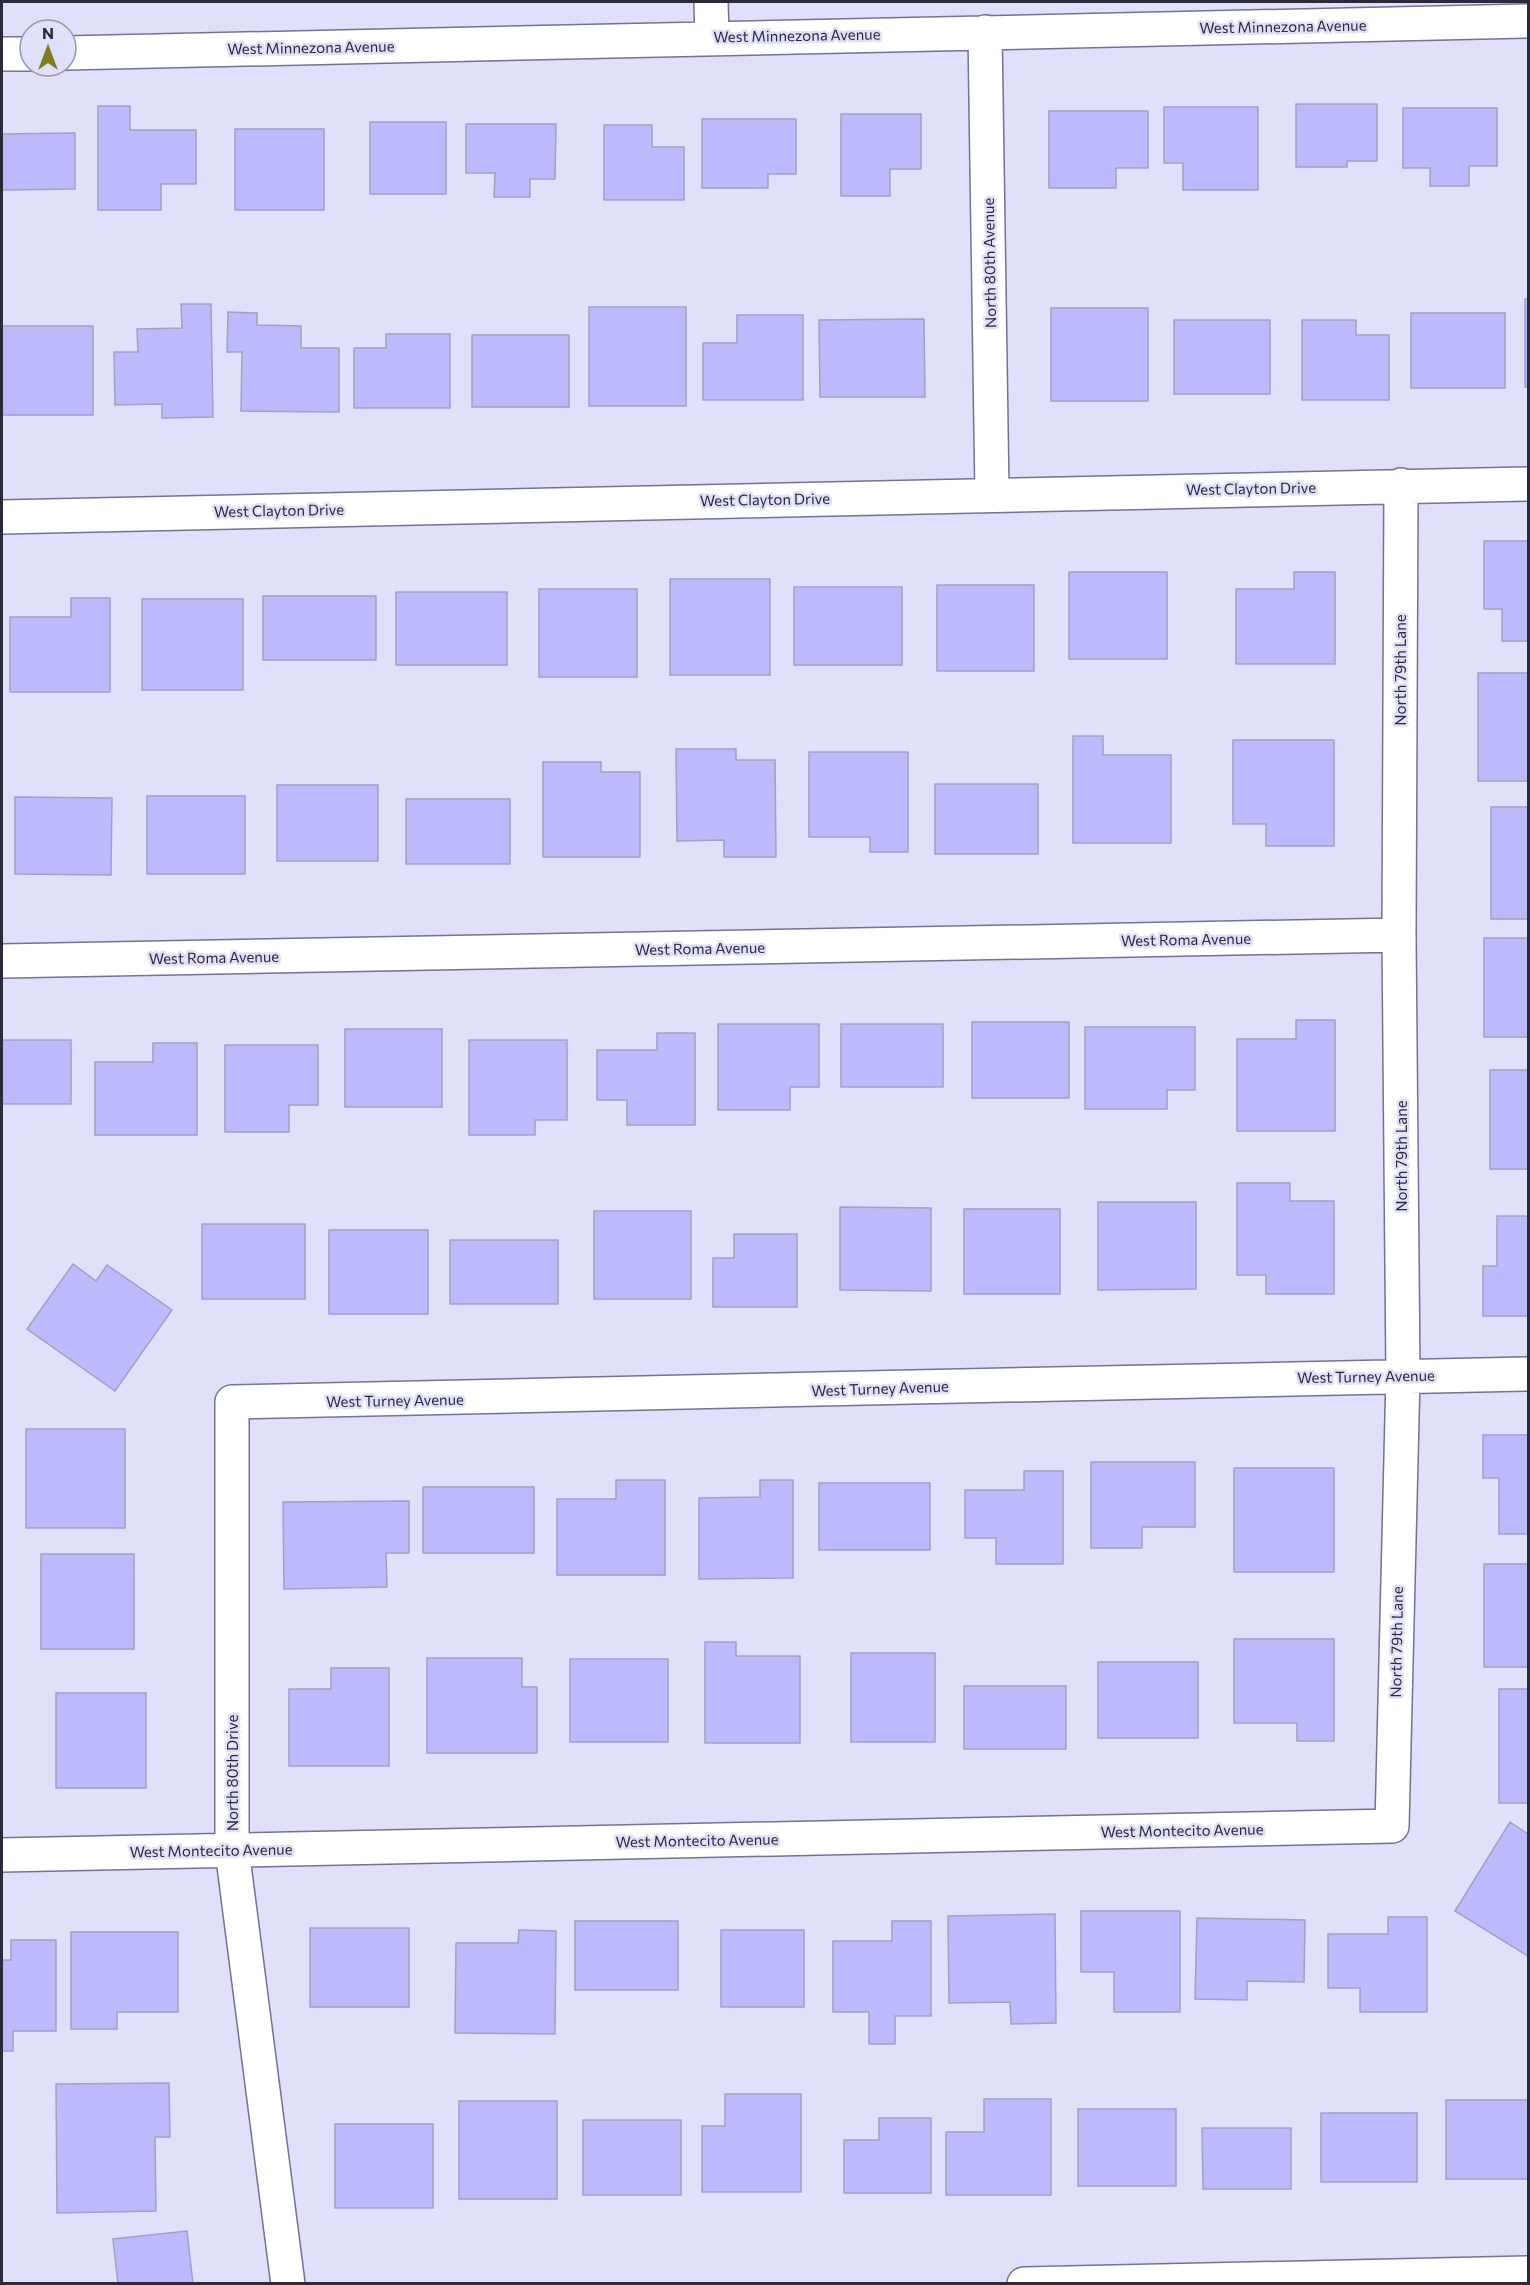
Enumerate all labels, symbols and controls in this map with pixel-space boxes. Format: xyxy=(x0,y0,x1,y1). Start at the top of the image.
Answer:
street label: West Minnezona Avenue xyxy=(1199,16,1367,36)
north arrow xyxy=(18,18,78,78)
text: N xyxy=(42,23,54,42)
street label: West Minnezona Avenue xyxy=(713,25,881,45)
street label: West Minnezona Avenue xyxy=(227,37,395,57)
street label: North 80th Avenue xyxy=(979,198,999,328)
street label: West Clayton Drive xyxy=(1186,478,1316,498)
street label: West Clayton Drive xyxy=(700,489,830,509)
street label: West Clayton Drive xyxy=(214,500,344,520)
street label: North 79th Lane xyxy=(1391,614,1409,726)
street label: West Roma Avenue xyxy=(1121,929,1251,949)
street label: West Roma Avenue xyxy=(635,938,765,958)
street label: West Roma Avenue xyxy=(149,947,279,967)
street label: North 79th Lane xyxy=(1392,1100,1410,1212)
street label: West Turney Avenue xyxy=(1297,1366,1435,1386)
street label: West Turney Avenue xyxy=(811,1377,949,1399)
street label: West Turney Avenue xyxy=(326,1390,464,1410)
street label: North 79th Lane xyxy=(1386,1586,1406,1698)
street label: North 80th Drive xyxy=(223,1715,241,1831)
street label: West Montecito Avenue xyxy=(1100,1820,1264,1840)
street label: West Montecito Avenue xyxy=(615,1830,779,1850)
street label: West Montecito Avenue xyxy=(129,1840,293,1860)

